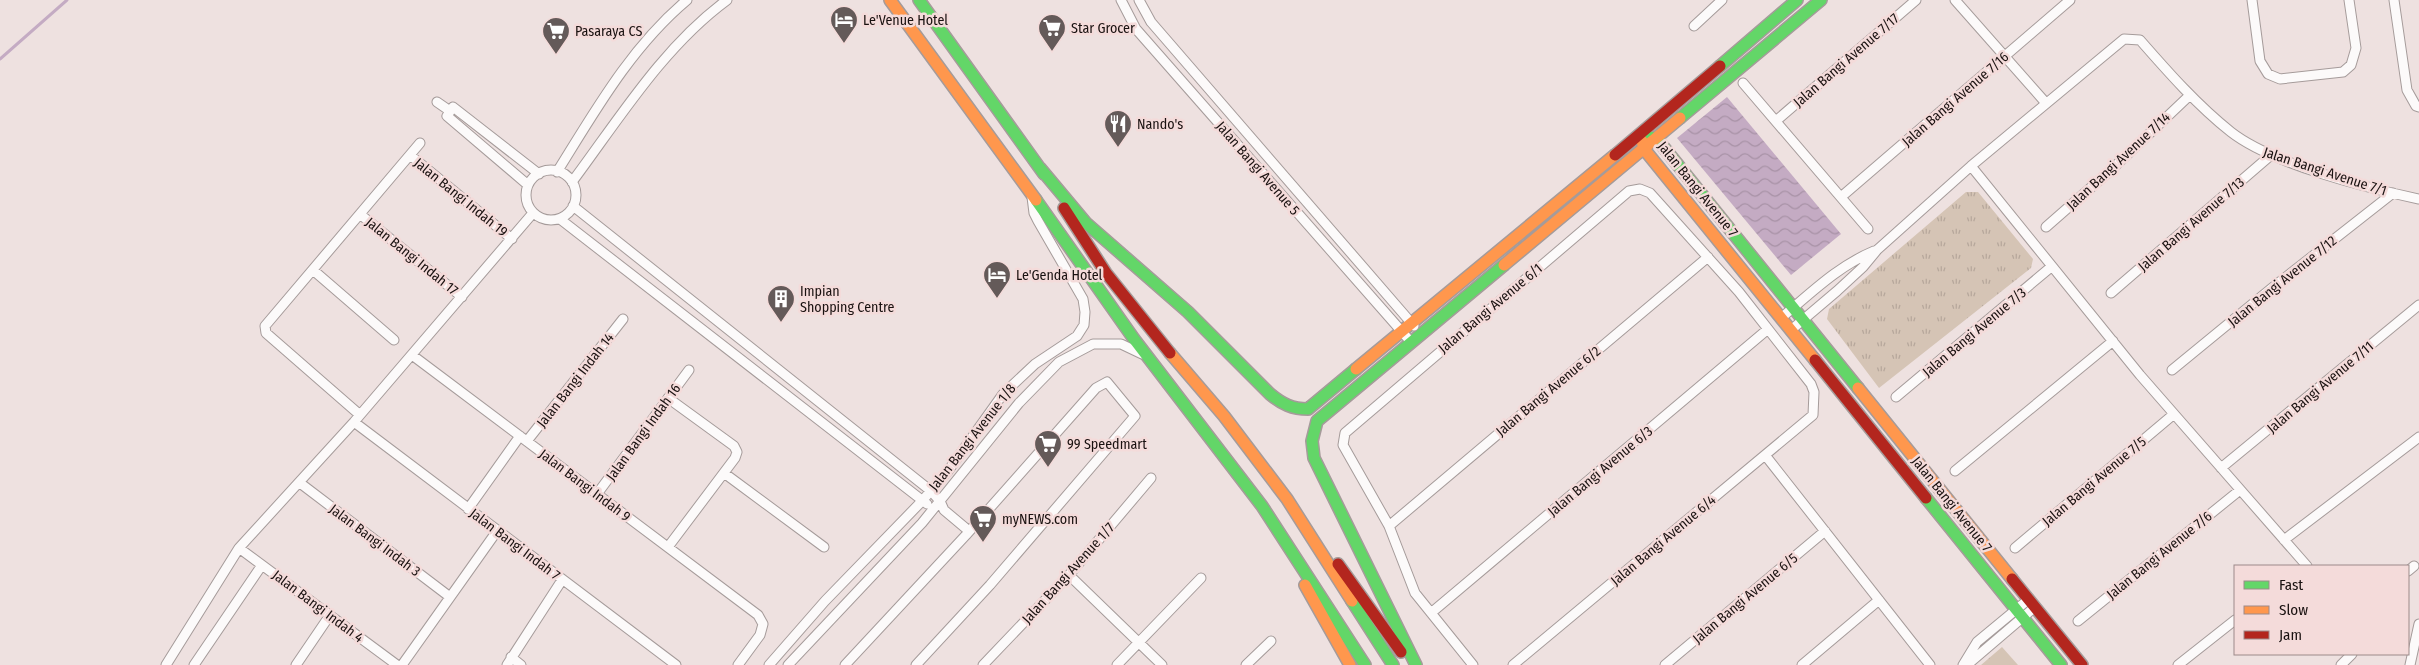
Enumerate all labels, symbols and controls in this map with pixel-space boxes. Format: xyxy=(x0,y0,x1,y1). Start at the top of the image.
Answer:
hotel icon: Le'Venue Hotel xyxy=(829,5,859,44)
street label: Jalan Bangi Avenue 7/17 xyxy=(1790,10,1903,111)
place label: Le'Venue Hotel xyxy=(863,12,948,29)
supermarket icon: Star Grocer xyxy=(1037,13,1067,52)
supermarket icon: Pasaraya CS xyxy=(541,16,571,55)
place label: Star Grocer xyxy=(1071,20,1135,37)
place label: Pasaraya CS xyxy=(575,23,642,40)
street label: Jalan Bangi Avenue 7/16 xyxy=(1899,48,2012,150)
restaurant icon: Nando's xyxy=(1103,109,1133,148)
street label: Jalan Bangi Avenue 7/14 xyxy=(2063,109,2174,214)
place label: Nando's xyxy=(1137,116,1183,133)
street label: Jalan Bangi Avenue 5 xyxy=(1212,118,1303,219)
street label: Jalan Bangi Avenue 7 xyxy=(1654,138,1742,241)
street label: Jalan Bangi Avenue 7/1 xyxy=(2261,144,2389,199)
street label: Jalan Bangi Indah 19 xyxy=(411,154,511,240)
street label: Jalan Bangi Avenue 7/13 xyxy=(2135,174,2248,275)
street label: Jalan Bangi Indah 17 xyxy=(362,214,462,299)
street label: Jalan Bangi Avenue 7/12 xyxy=(2225,232,2340,330)
hotel icon: Le'Genda Hotel xyxy=(982,260,1012,299)
street label: Jalan Bangi Avenue 6/1 xyxy=(1435,260,1546,357)
place label: Le'Genda Hotel xyxy=(1016,267,1103,284)
place label: Impian Shopping Centre xyxy=(800,283,895,316)
building icon: Impian Shopping Centre xyxy=(766,284,796,323)
street label: Jalan Bangi Avenue 7/3 xyxy=(1919,284,2030,381)
street label: Jalan Bangi Indah 14 xyxy=(533,329,618,431)
street label: Jalan Bangi Avenue 7/11 xyxy=(2264,338,2377,437)
street label: Jalan Bangi Avenue 6/2 xyxy=(1493,343,1604,440)
street label: Jalan Bangi Avenue 1/8 xyxy=(925,380,1019,494)
street label: Jalan Bangi Indah 16 xyxy=(603,381,684,484)
street label: Jalan Bangi Avenue 6/3 xyxy=(1545,423,1656,520)
supermarket icon: 99 Speedmart xyxy=(1033,429,1063,468)
street label: Jalan Bangi Avenue 7/5 xyxy=(2039,433,2150,530)
place label: 99 Speedmart xyxy=(1067,436,1147,453)
street label: Jalan Bangi Indah 9 xyxy=(536,446,634,525)
street label: Jalan Bangi Avenue 7 xyxy=(1908,453,1996,556)
street label: Jalan Bangi Avenue 6/4 xyxy=(1607,491,1719,589)
street label: Jalan Bangi Indah 3 xyxy=(326,501,423,580)
supermarket icon: myNEWS.com xyxy=(968,504,998,543)
street label: Jalan Bangi Indah 7 xyxy=(466,505,563,584)
street label: Jalan Bangi Avenue 7/6 xyxy=(2103,508,2215,603)
place label: myNEWS.com xyxy=(1002,511,1078,528)
street label: Jalan Bangi Avenue 1/7 xyxy=(1019,519,1118,627)
street label: Jalan Bangi Avenue 6/5 xyxy=(1689,550,1801,647)
legend xyxy=(2234,565,2409,655)
street label: Jalan Bangi Indah 4 xyxy=(269,567,367,646)
text: Fast xyxy=(2279,576,2303,594)
text: Slow xyxy=(2279,601,2308,619)
text: Jam xyxy=(2279,626,2302,644)

